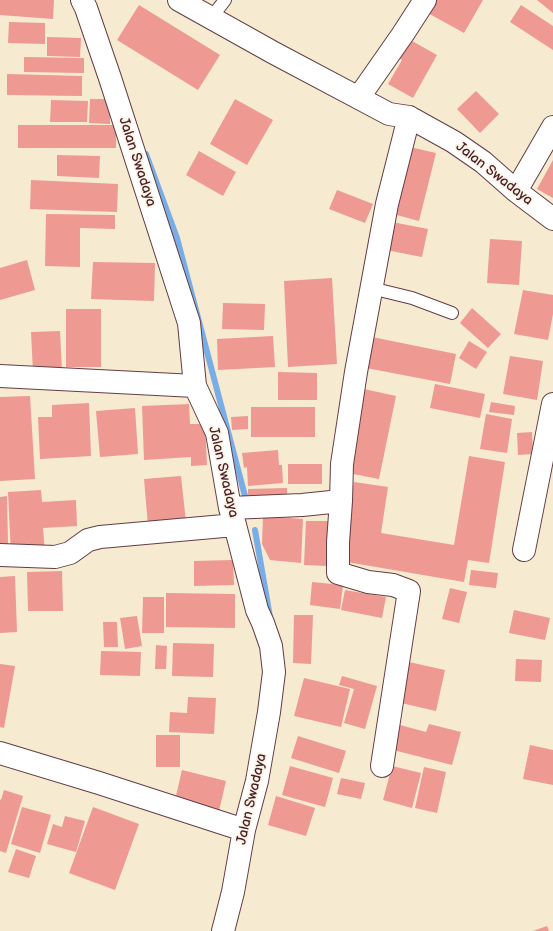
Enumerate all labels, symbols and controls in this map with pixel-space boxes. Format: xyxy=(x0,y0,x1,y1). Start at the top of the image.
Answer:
street label: Jalan Swadaya xyxy=(115,115,159,209)
street label: Jalan Swadaya xyxy=(452,139,536,209)
street label: Jalan Swadaya xyxy=(204,425,242,519)
street label: Jalan Swadaya xyxy=(233,752,271,846)

